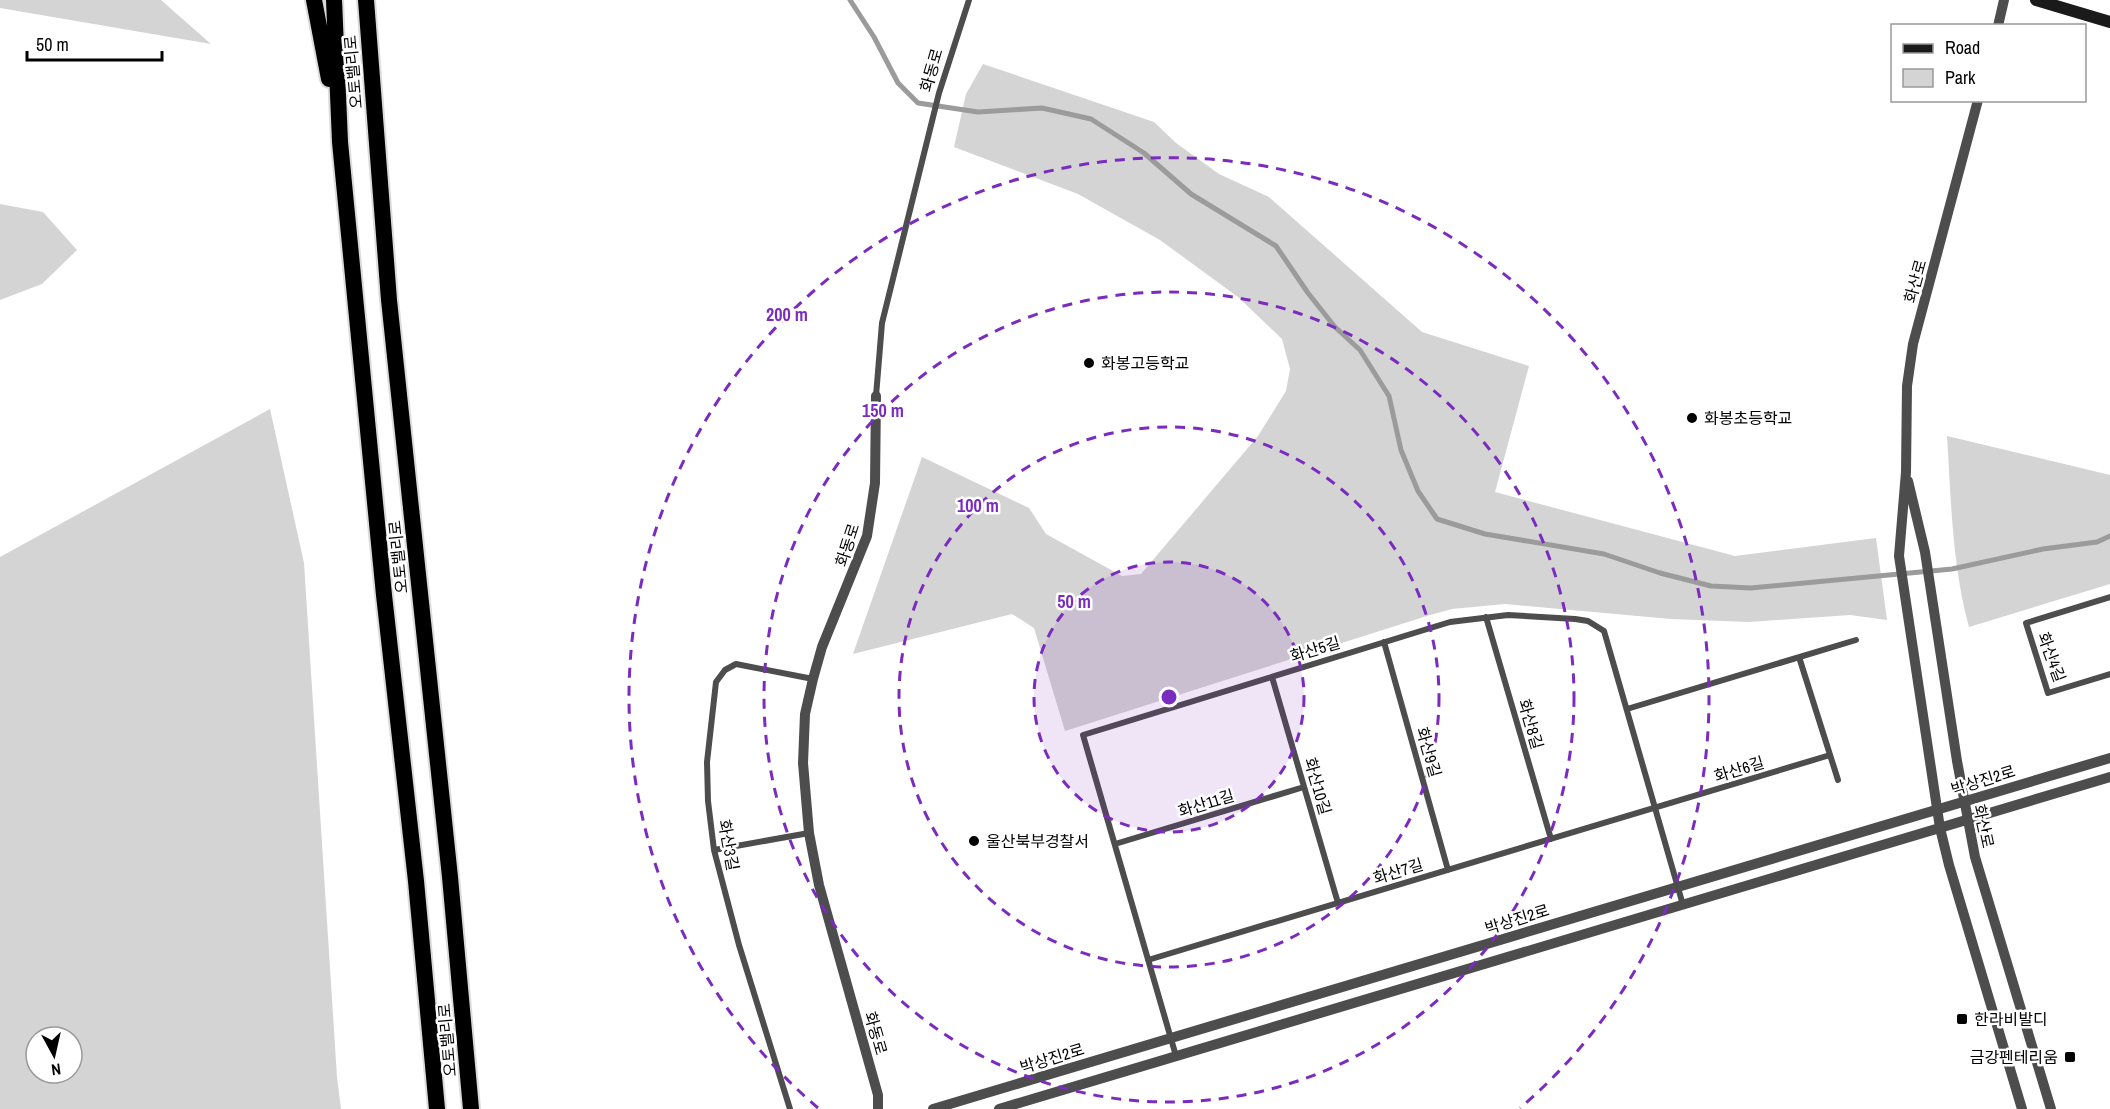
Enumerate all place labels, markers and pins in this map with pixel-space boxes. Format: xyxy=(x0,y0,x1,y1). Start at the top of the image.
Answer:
place label: 화봉고등학교 xyxy=(1101,352,1189,374)
marker: 화봉고등학교 xyxy=(1082,356,1096,370)
place label: 화봉초등학교 xyxy=(1704,407,1792,429)
marker: 화봉초등학교 xyxy=(1685,411,1699,425)
centre of rings xyxy=(1159,687,1179,707)
place label: 울산북부경찰서 xyxy=(986,830,1089,852)
marker: 울산북부경찰서 xyxy=(967,834,981,848)
place label: 한라비발디 xyxy=(1974,1008,2048,1030)
marker: 한라비발디 xyxy=(1955,1012,1969,1026)
place label: 금강펜테리움 xyxy=(1970,1046,2058,1068)
marker: 금강펜테리움 xyxy=(2063,1050,2077,1064)

